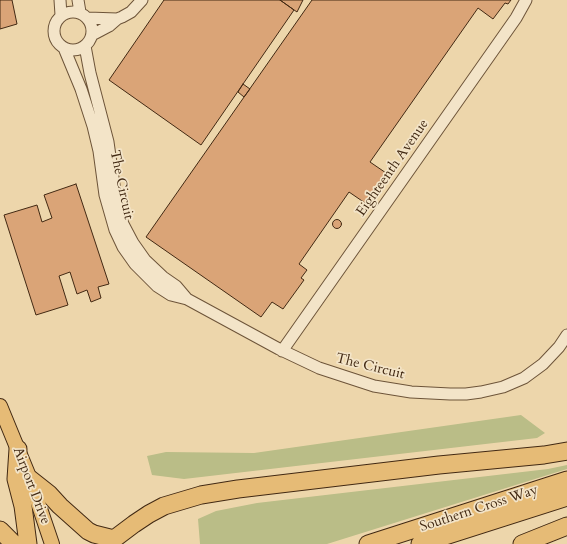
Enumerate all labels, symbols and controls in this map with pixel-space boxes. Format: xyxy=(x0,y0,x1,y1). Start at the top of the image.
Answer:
street label: Eighteenth Avenue xyxy=(353,116,433,220)
street label: The Circuit xyxy=(105,149,137,221)
street label: The Circuit xyxy=(334,350,406,384)
street label: Airport Drive xyxy=(9,445,53,527)
street label: Southern Cross Way xyxy=(418,482,540,536)

